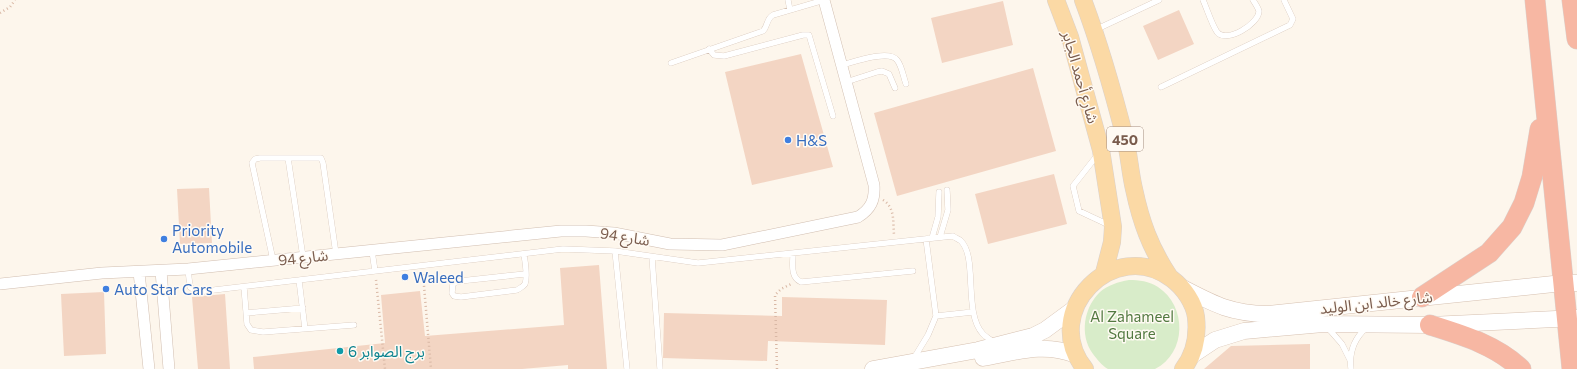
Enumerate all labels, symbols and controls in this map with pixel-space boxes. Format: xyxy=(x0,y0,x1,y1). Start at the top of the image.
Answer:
street label: شارع أحمد الجابر xyxy=(1055,28,1103,127)
road number: 450 xyxy=(1107,127,1143,151)
place label: H&S xyxy=(796,131,827,149)
marker: H&S xyxy=(783,135,793,145)
place label: Priority Automobile xyxy=(172,221,252,256)
street label: شارع 94 xyxy=(598,223,651,253)
marker: Priority Automobile xyxy=(159,234,169,244)
street label: شارع 94 xyxy=(277,245,330,273)
place label: Waleed xyxy=(413,268,464,286)
marker: Waleed xyxy=(400,272,410,282)
place label: Auto Star Cars xyxy=(114,280,213,298)
marker: Auto Star Cars xyxy=(101,284,111,294)
street label: شارع خالد ابن الوليد xyxy=(1319,287,1434,321)
park label: Al Zahameel Square xyxy=(1090,307,1174,342)
place label: برج الصوابر 6 xyxy=(348,342,425,364)
marker: برج الصوابر 6 xyxy=(335,346,345,356)

